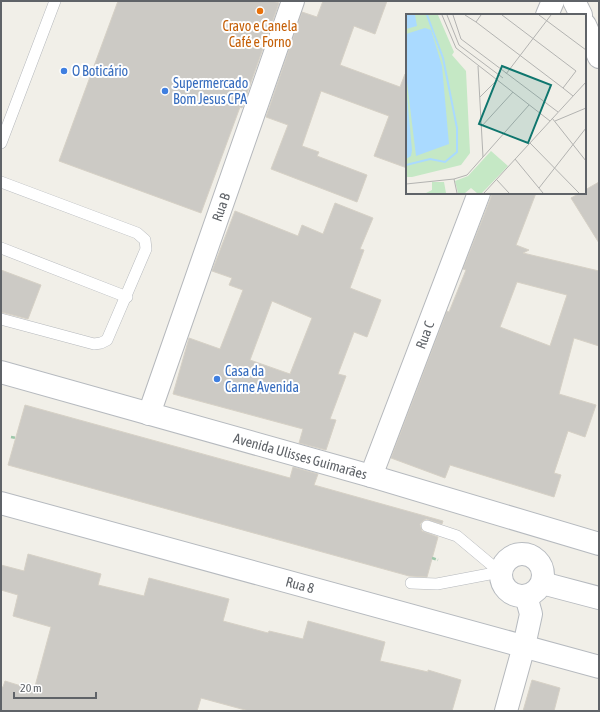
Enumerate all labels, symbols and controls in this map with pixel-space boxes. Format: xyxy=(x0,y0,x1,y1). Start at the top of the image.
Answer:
marker: Cravo e Canela Café e Forno xyxy=(255,6,265,16)
inset map xyxy=(406,14,586,194)
place label: Cravo e Canela Café e Forno xyxy=(222,18,298,50)
place label: O Boticário xyxy=(72,63,128,79)
marker: O Boticário xyxy=(59,66,69,76)
place label: Supermercado Bom Jesus CPA xyxy=(173,75,248,107)
marker: Supermercado Bom Jesus CPA xyxy=(160,86,170,96)
street label: Rua B xyxy=(209,191,234,223)
street label: Rua C xyxy=(412,318,438,351)
place label: Casa da Carne Avenida xyxy=(225,363,299,395)
marker: Casa da Carne Avenida xyxy=(212,374,222,384)
street label: Avenida Ulisses Guimarães xyxy=(232,430,369,483)
street label: Rua 8 xyxy=(284,573,316,597)
scale bar xyxy=(14,674,96,700)
text: 20 m xyxy=(20,681,42,695)

